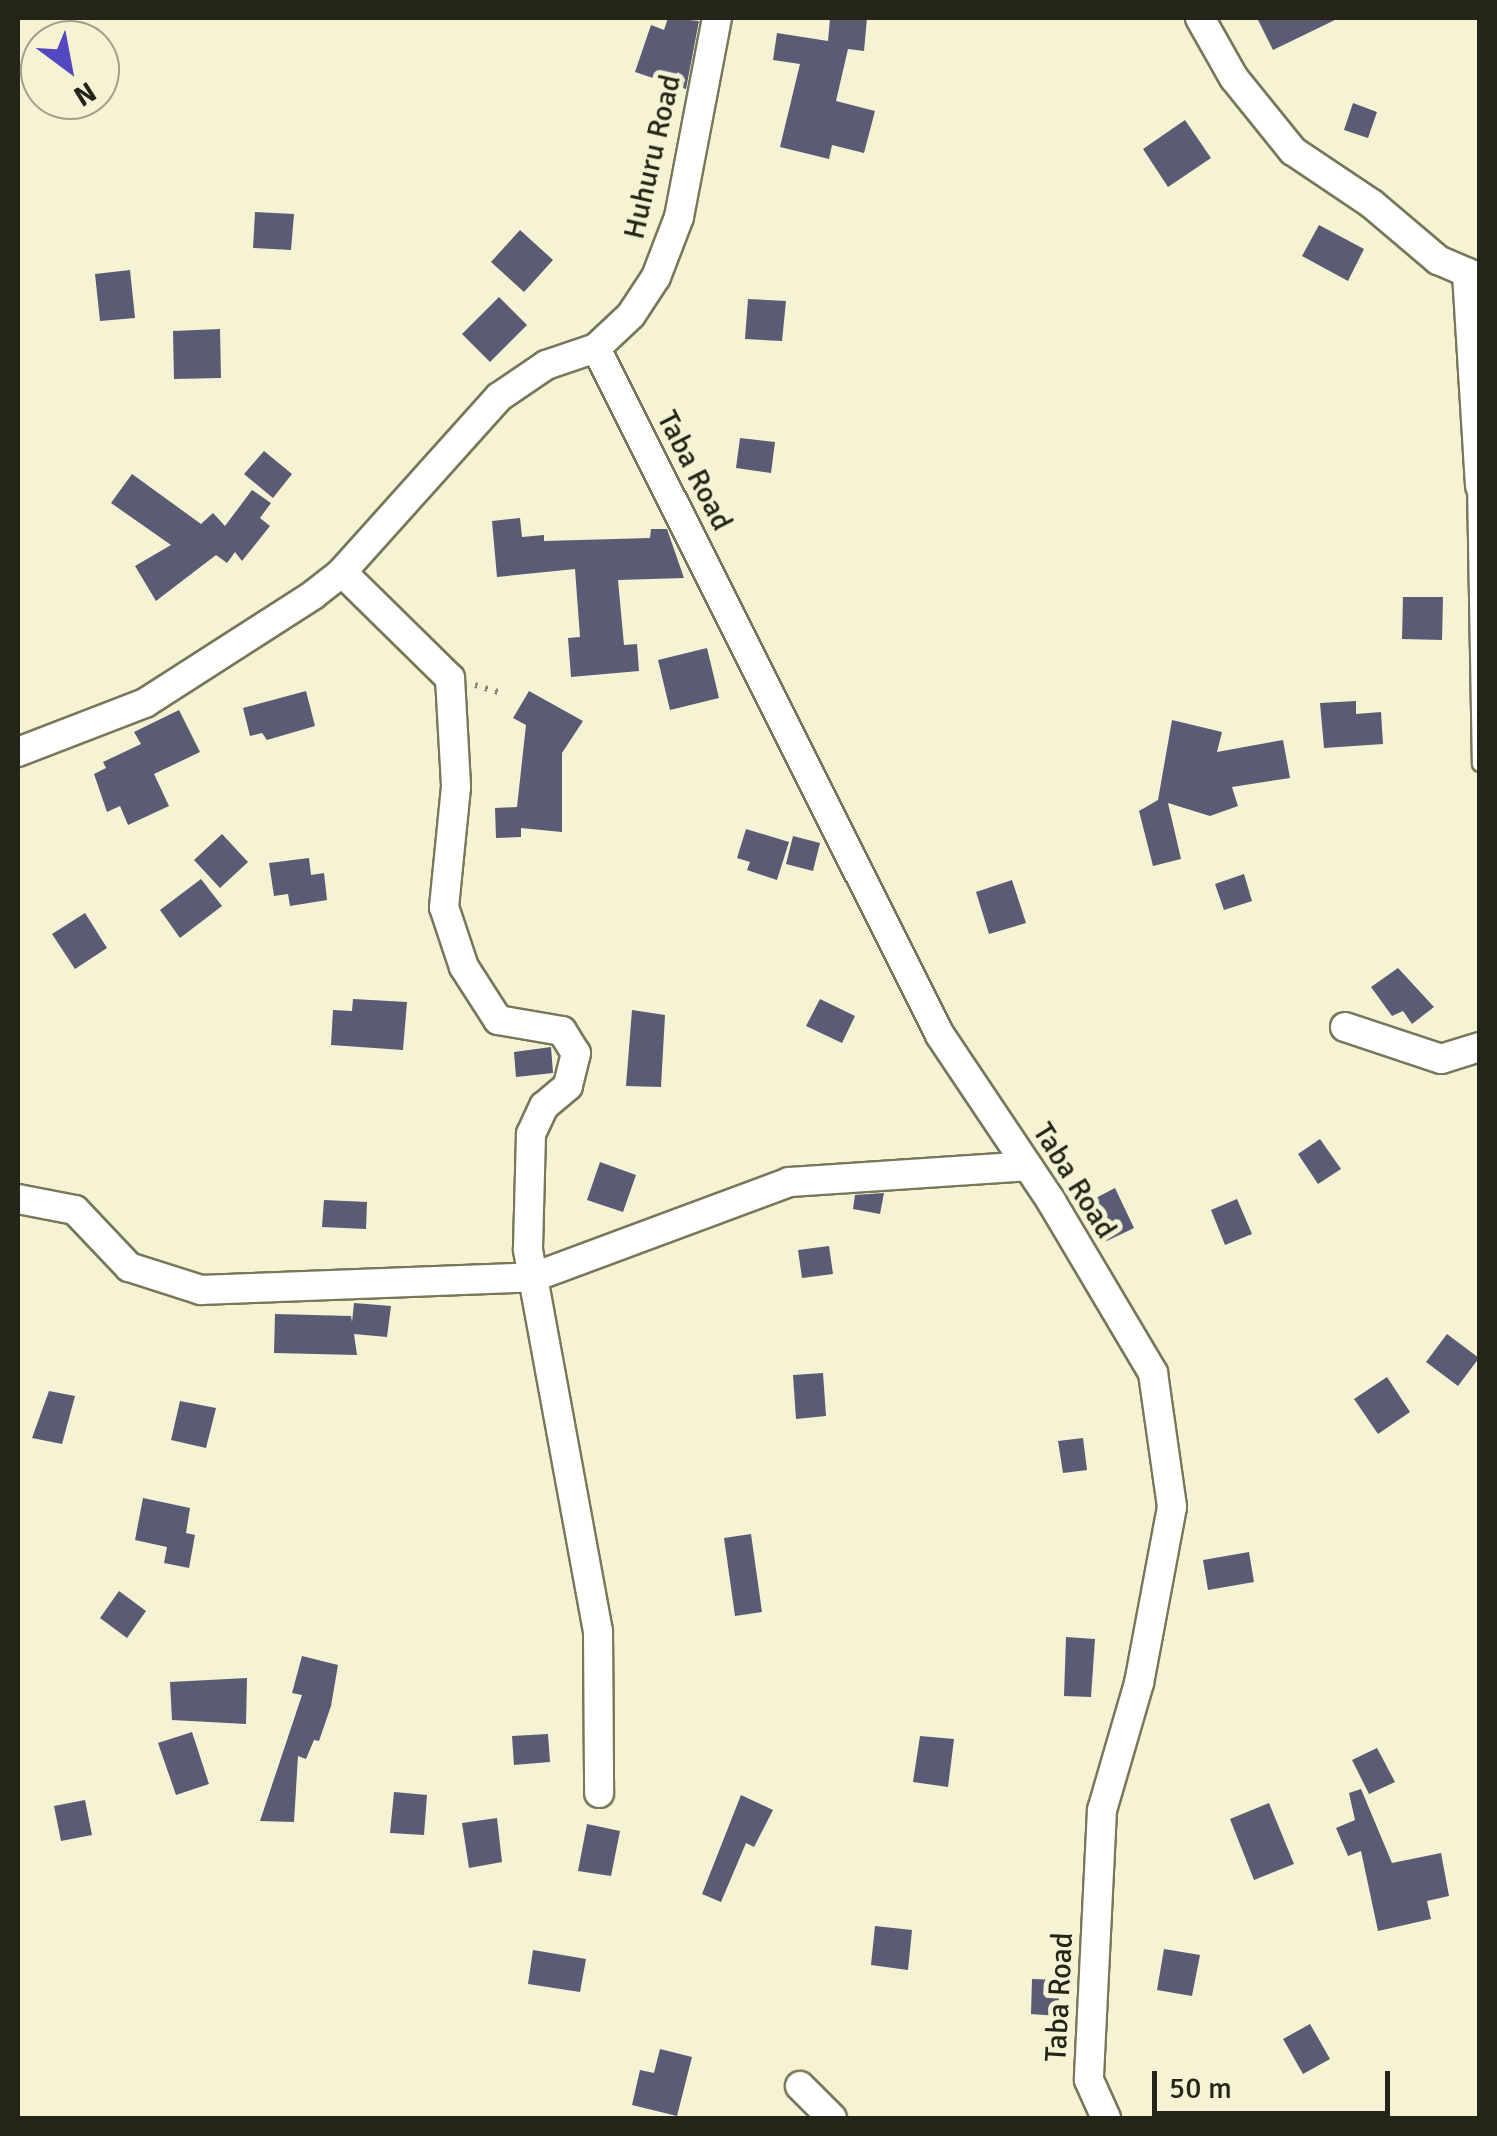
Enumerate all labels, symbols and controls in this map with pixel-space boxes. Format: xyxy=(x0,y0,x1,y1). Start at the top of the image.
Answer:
north arrow xyxy=(20,20,120,120)
street label: Huhuru Road xyxy=(617,71,689,243)
text: N xyxy=(68,74,102,113)
street label: Taba Road xyxy=(649,405,739,537)
street label: Taba Road xyxy=(1024,1117,1124,1245)
street label: Taba Road xyxy=(1039,1931,1081,2063)
scale bar xyxy=(1157,2051,1394,2113)
text: 50 m xyxy=(1169,2070,1232,2107)

